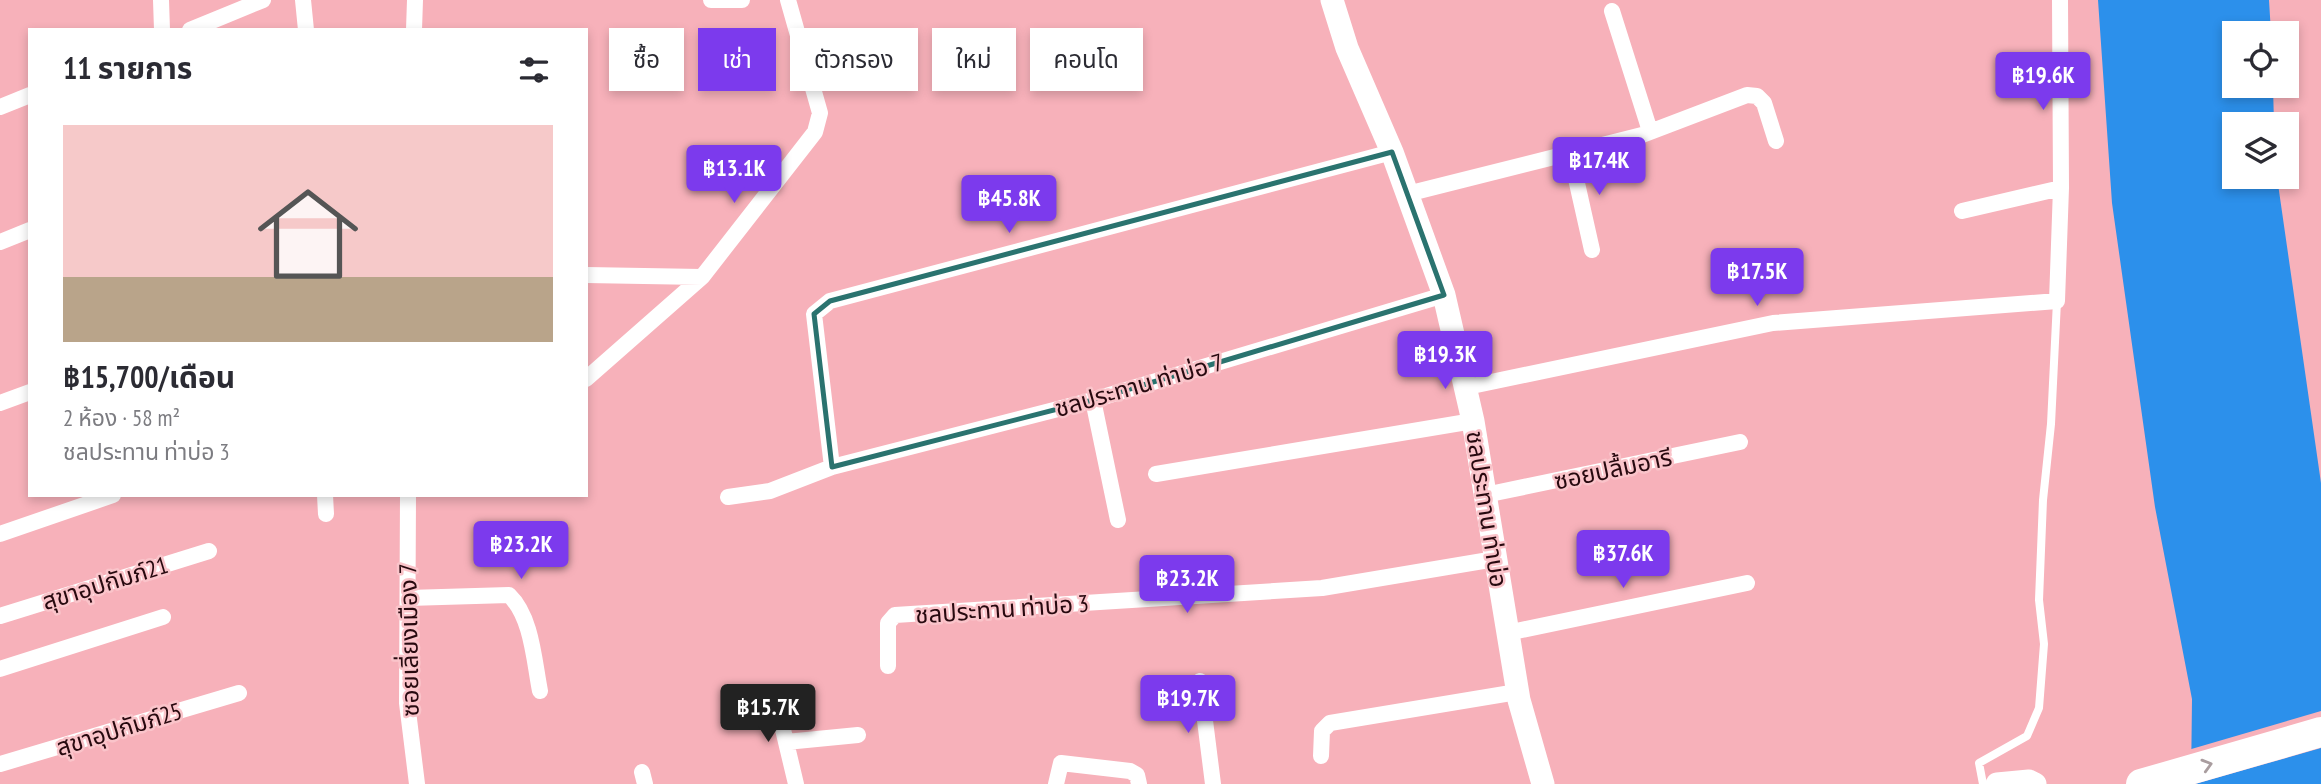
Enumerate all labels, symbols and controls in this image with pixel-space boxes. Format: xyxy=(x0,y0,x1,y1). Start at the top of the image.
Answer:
map controls xyxy=(2222,21,2299,189)
button: locate xyxy=(2222,21,2299,98)
chip: ซื้อ xyxy=(609,28,684,91)
chip: เช่า xyxy=(698,28,776,91)
chip: ตัวกรอง xyxy=(790,28,918,91)
chip: ใหม่ xyxy=(932,28,1016,91)
chip: คอนโด xyxy=(1030,28,1143,91)
text: 11 รายการ xyxy=(63,48,192,87)
icon: filters xyxy=(515,51,553,89)
pin: ฿19.6K xyxy=(1986,52,2100,112)
text: ฿19.6K xyxy=(2011,60,2075,89)
button: layers xyxy=(2222,112,2299,189)
pin: ฿17.4K xyxy=(1542,138,1656,197)
text: ฿17.4K xyxy=(1569,145,1629,174)
pin: ฿13.1K xyxy=(677,146,791,205)
text: ฿13.1K xyxy=(702,153,766,182)
icon: home xyxy=(245,171,371,297)
pin: ฿45.8K xyxy=(952,176,1066,235)
text: ฿45.8K xyxy=(977,183,1041,212)
pin: ฿17.5K xyxy=(1700,248,1814,308)
text: ฿17.5K xyxy=(1727,256,1787,285)
pin: ฿19.3K xyxy=(1388,332,1502,391)
text: ฿19.3K xyxy=(1413,339,1477,368)
street label: ชลประทาน ท่าบ่อ 7 xyxy=(1051,346,1227,424)
text: ฿15,700/เดือน xyxy=(63,357,235,396)
text: 2 ห้อง · 58 m² xyxy=(63,403,180,432)
street label: ชลประทาน ท่าบ่อ xyxy=(1459,429,1515,589)
text: ชลประทาน ท่าบ่อ 3 xyxy=(63,437,230,466)
street label: ซอยปลื้มอารี xyxy=(1551,440,1675,497)
pin: ฿23.2K xyxy=(464,522,578,581)
text: ฿23.2K xyxy=(489,529,553,558)
pin: ฿37.6K xyxy=(1566,530,1680,590)
text: ฿37.6K xyxy=(1593,538,1653,567)
street label: สุขาอุปกัมภ์21 xyxy=(38,549,172,617)
pin: ฿23.2K xyxy=(1130,556,1244,615)
street label: ซอยเลี่ยงเมือง 7 xyxy=(391,563,426,717)
text: ฿23.2K xyxy=(1155,563,1219,592)
street label: ชลประทาน ท่าบ่อ 3 xyxy=(914,587,1090,631)
pin: ฿19.7K xyxy=(1131,676,1245,735)
text: ฿19.7K xyxy=(1156,683,1220,712)
pin: ฿15.7K xyxy=(711,684,825,744)
text: ฿15.7K xyxy=(736,692,800,721)
street label: สุขาอุปกัมภ์25 xyxy=(52,695,186,763)
one-way arrow xyxy=(2201,759,2213,773)

